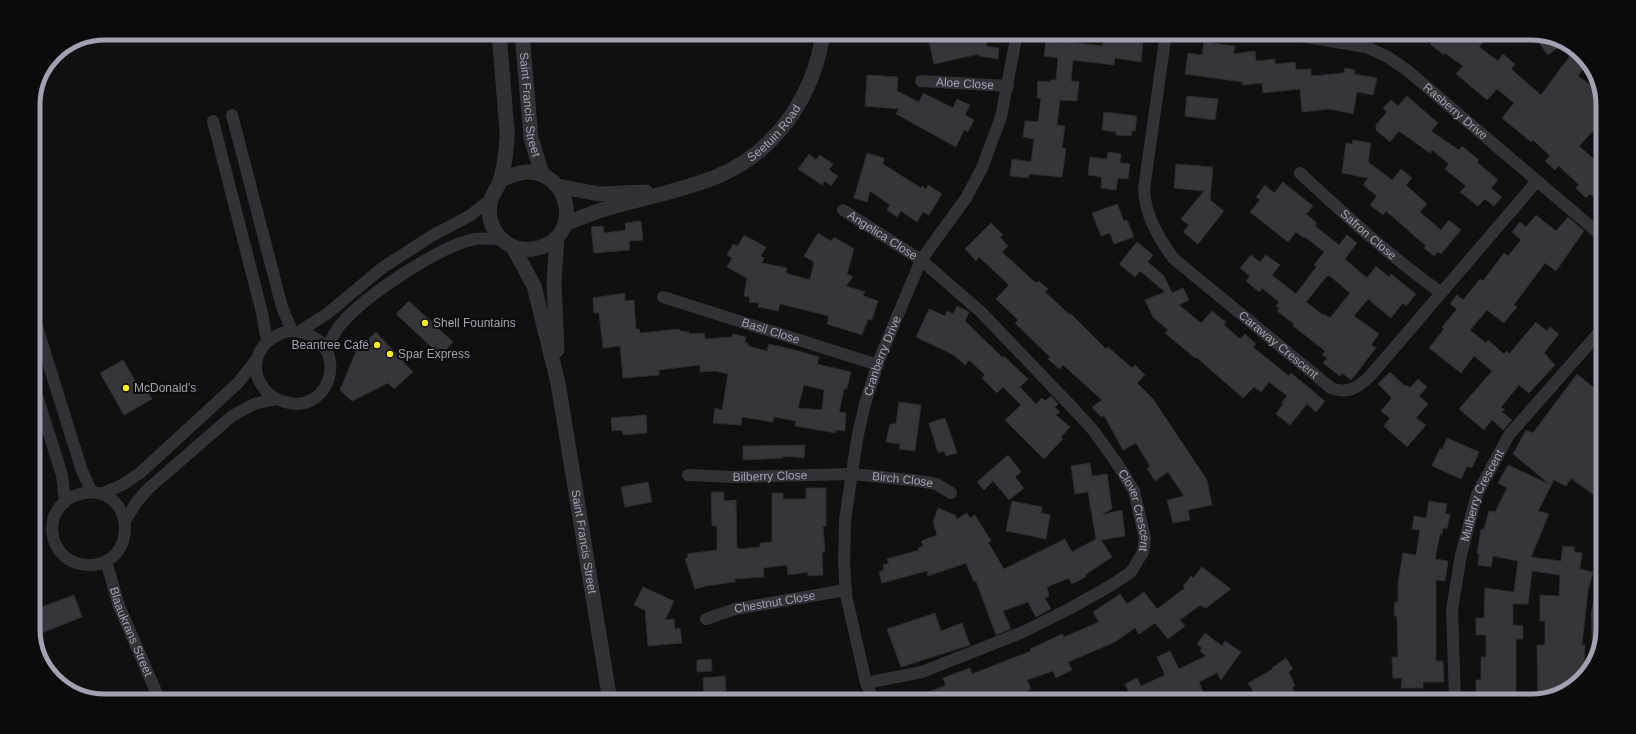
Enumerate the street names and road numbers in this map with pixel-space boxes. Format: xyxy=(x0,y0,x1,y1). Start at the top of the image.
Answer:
street label: Saint Francis Street xyxy=(517,52,544,159)
street label: Aloe Close xyxy=(936,75,995,92)
street label: Rasberry Drive xyxy=(1420,80,1491,143)
street label: Seetuin Road xyxy=(744,102,804,165)
street label: Safron Close xyxy=(1337,207,1399,263)
street label: Angelica Close xyxy=(845,208,920,263)
street label: Caraway Crescent xyxy=(1236,308,1322,382)
street label: Cranberry Drive xyxy=(861,313,904,398)
street label: Basil Close xyxy=(740,315,802,347)
street label: Mulberry Crescent xyxy=(1458,447,1507,543)
street label: Clover Crescent xyxy=(1115,467,1152,553)
street label: Bilberry Close xyxy=(732,468,808,484)
street label: Birch Close xyxy=(871,469,935,490)
street label: Saint Francis Street xyxy=(569,488,599,596)
street label: Blaaukrans Street xyxy=(107,585,156,679)
street label: Chestnut Close xyxy=(733,588,817,616)

